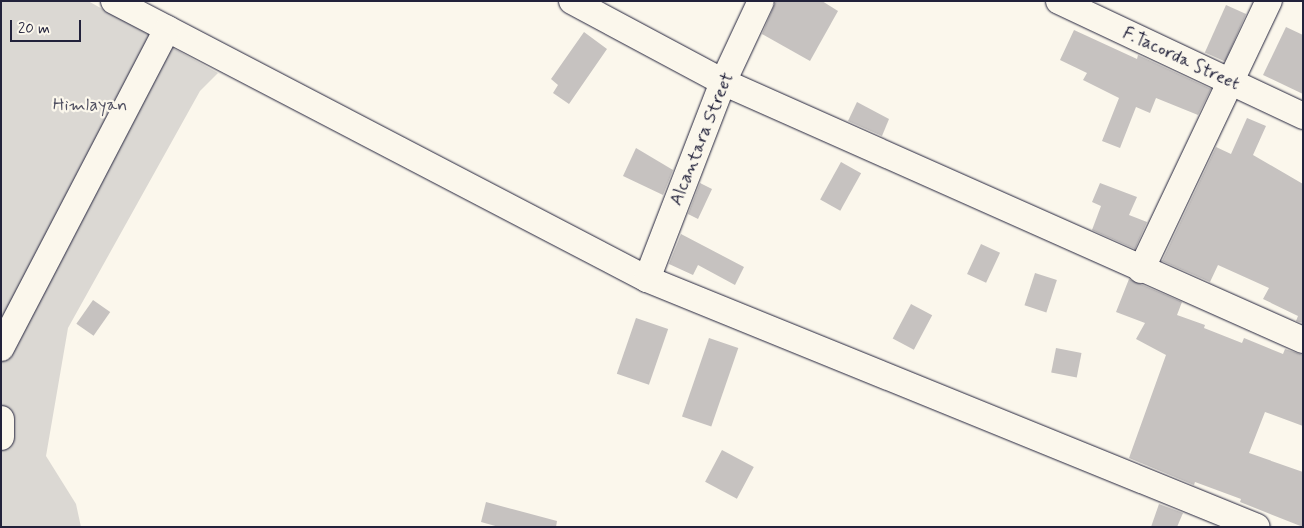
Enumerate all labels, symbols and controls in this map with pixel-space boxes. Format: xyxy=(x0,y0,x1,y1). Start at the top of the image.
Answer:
scale bar xyxy=(12,10,84,42)
text: 20 m xyxy=(18,19,50,39)
street label: F.Tacorda Street xyxy=(1118,22,1244,96)
street label: Alcantara Street xyxy=(666,70,738,208)
park label: Himlayan xyxy=(53,94,127,116)

